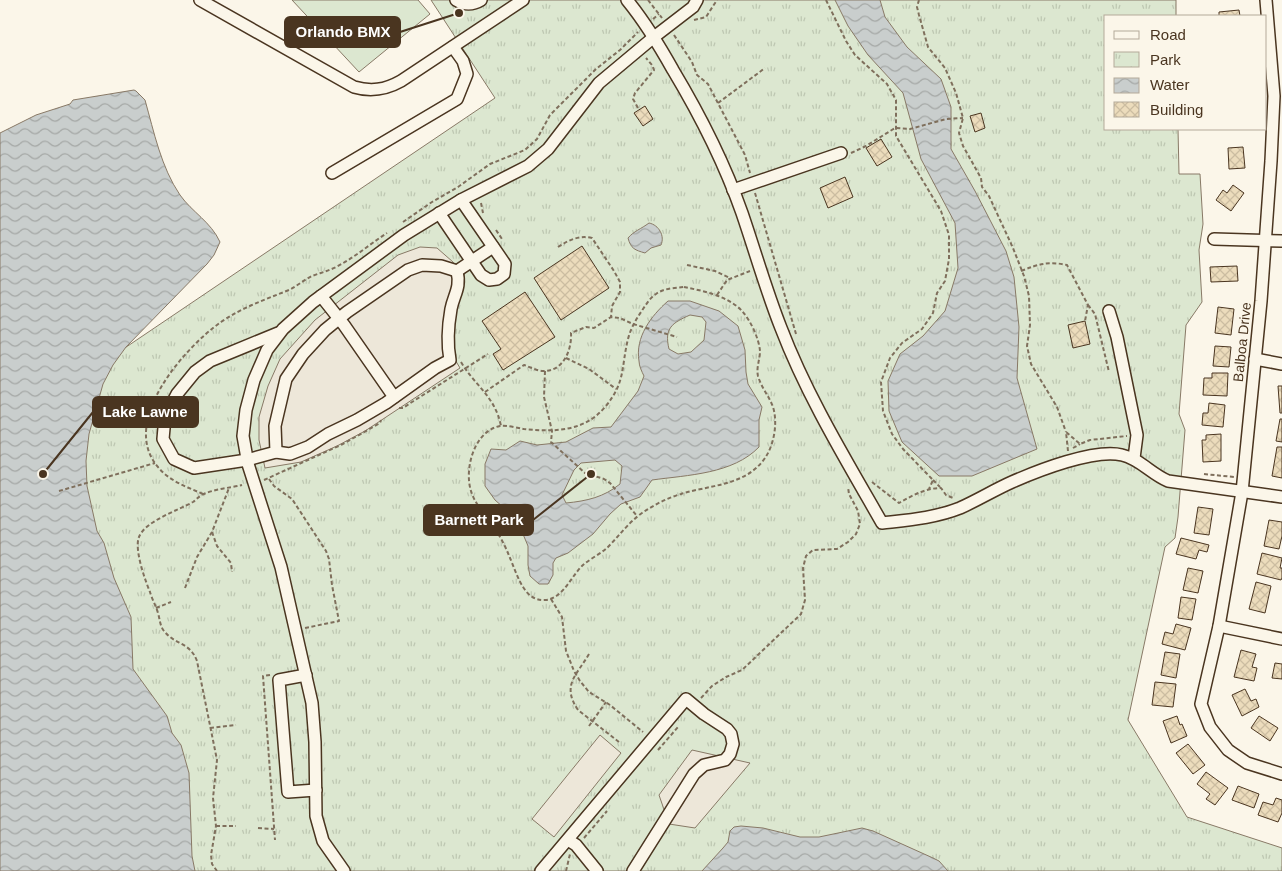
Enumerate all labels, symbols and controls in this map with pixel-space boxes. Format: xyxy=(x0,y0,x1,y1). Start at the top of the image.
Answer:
legend xyxy=(1104,15,1267,130)
callout: Orlando BMX xyxy=(285,17,400,47)
text: Orlando BMX xyxy=(295,23,391,40)
text: Road xyxy=(1150,26,1186,43)
text: Park xyxy=(1150,51,1181,68)
text: Water xyxy=(1150,76,1189,93)
text: Building xyxy=(1150,101,1203,118)
street label: Balboa Drive xyxy=(1230,301,1254,383)
callout: Lake Lawne xyxy=(93,397,198,427)
text: Lake Lawne xyxy=(102,403,188,420)
callout: Barnett Park xyxy=(424,505,533,535)
text: Barnett Park xyxy=(434,511,524,528)

